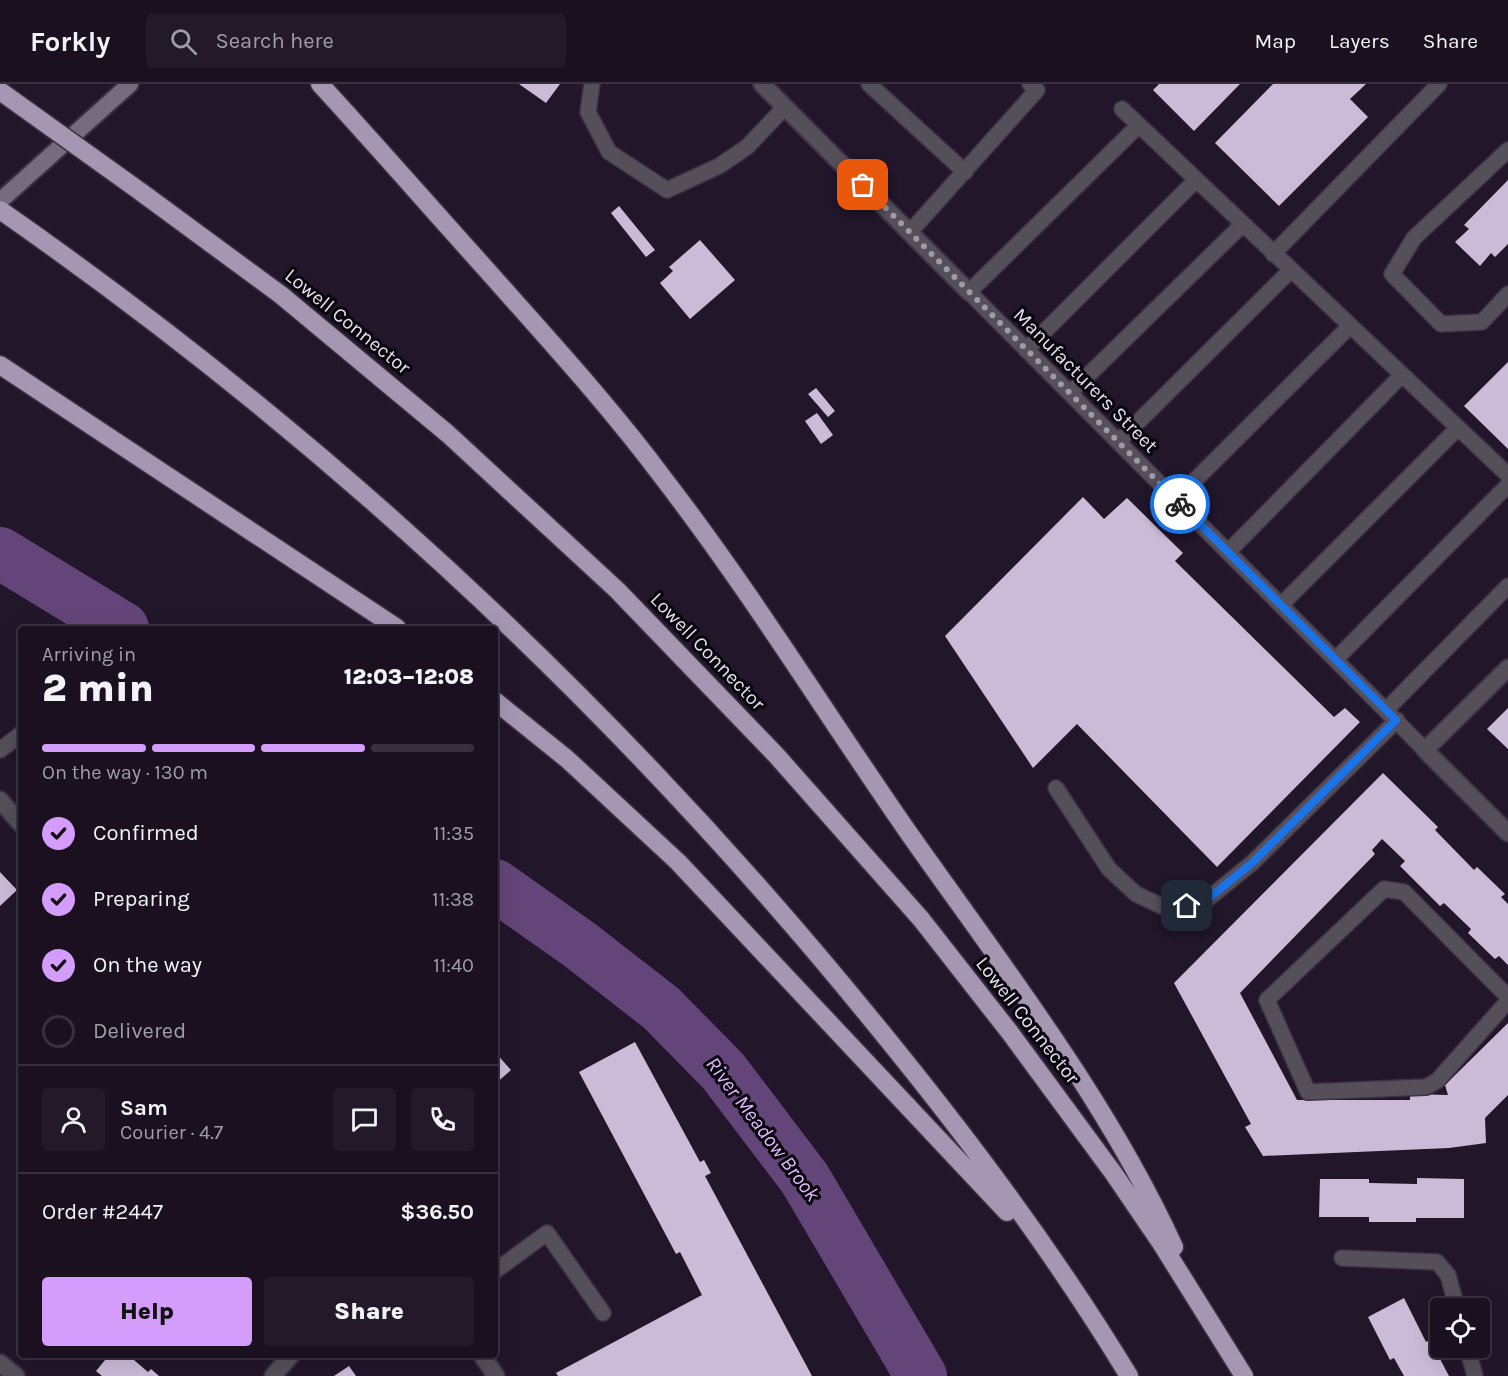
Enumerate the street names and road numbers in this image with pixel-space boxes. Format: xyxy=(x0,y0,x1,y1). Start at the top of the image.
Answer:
street label: Lowell Connector xyxy=(280,264,416,379)
street label: Manufacturers Street xyxy=(1009,303,1163,458)
street label: Lowell Connector xyxy=(646,588,770,715)
street label: Lowell Connector xyxy=(971,952,1085,1089)

